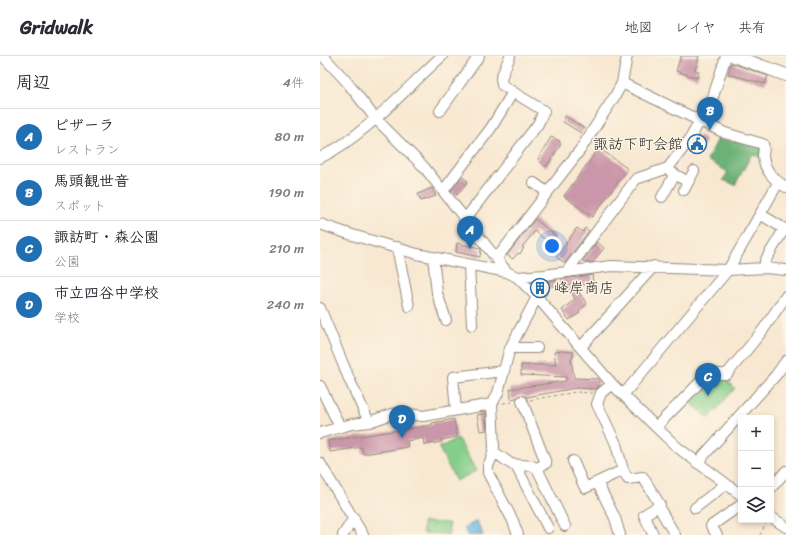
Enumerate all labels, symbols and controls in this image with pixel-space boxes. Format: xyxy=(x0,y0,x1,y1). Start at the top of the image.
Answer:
text: Gridwalk xyxy=(20,11,93,44)
text: 地図 xyxy=(625,15,653,40)
text: レイヤ xyxy=(675,15,716,40)
text: 共有 xyxy=(738,15,766,40)
text: 周辺 xyxy=(16,67,50,97)
text: 4件 xyxy=(283,71,304,94)
pin: B xyxy=(697,97,723,130)
text: ピザーラ xyxy=(54,112,114,138)
text: A xyxy=(25,125,33,148)
text: 80 m xyxy=(275,125,304,148)
place label: 諏訪下町会館 xyxy=(593,131,683,157)
public building icon: 諏訪下町会館 xyxy=(686,133,708,155)
text: レストラン xyxy=(54,138,120,161)
text: 馬頭観世音 xyxy=(54,168,129,194)
text: B xyxy=(25,181,33,204)
text: 190 m xyxy=(269,181,304,204)
text: スポット xyxy=(54,194,106,217)
pin: A xyxy=(457,216,483,249)
text: 諏訪町・森公園 xyxy=(54,224,159,250)
your location xyxy=(542,236,562,256)
text: C xyxy=(25,237,33,260)
text: 210 m xyxy=(269,237,304,260)
text: 公園 xyxy=(54,250,80,273)
place label: 峰岸商店 xyxy=(554,275,614,301)
building icon: 峰岸商店 xyxy=(529,277,551,299)
text: 市立四谷中学校 xyxy=(54,280,159,306)
text: D xyxy=(25,293,33,316)
text: 240 m xyxy=(267,293,304,316)
text: 学校 xyxy=(54,306,80,329)
pin: C xyxy=(695,363,721,396)
pin: D xyxy=(389,405,415,438)
map controls xyxy=(738,415,774,523)
button: + xyxy=(738,415,774,451)
button: − xyxy=(738,451,774,487)
button: layers xyxy=(738,487,774,523)

